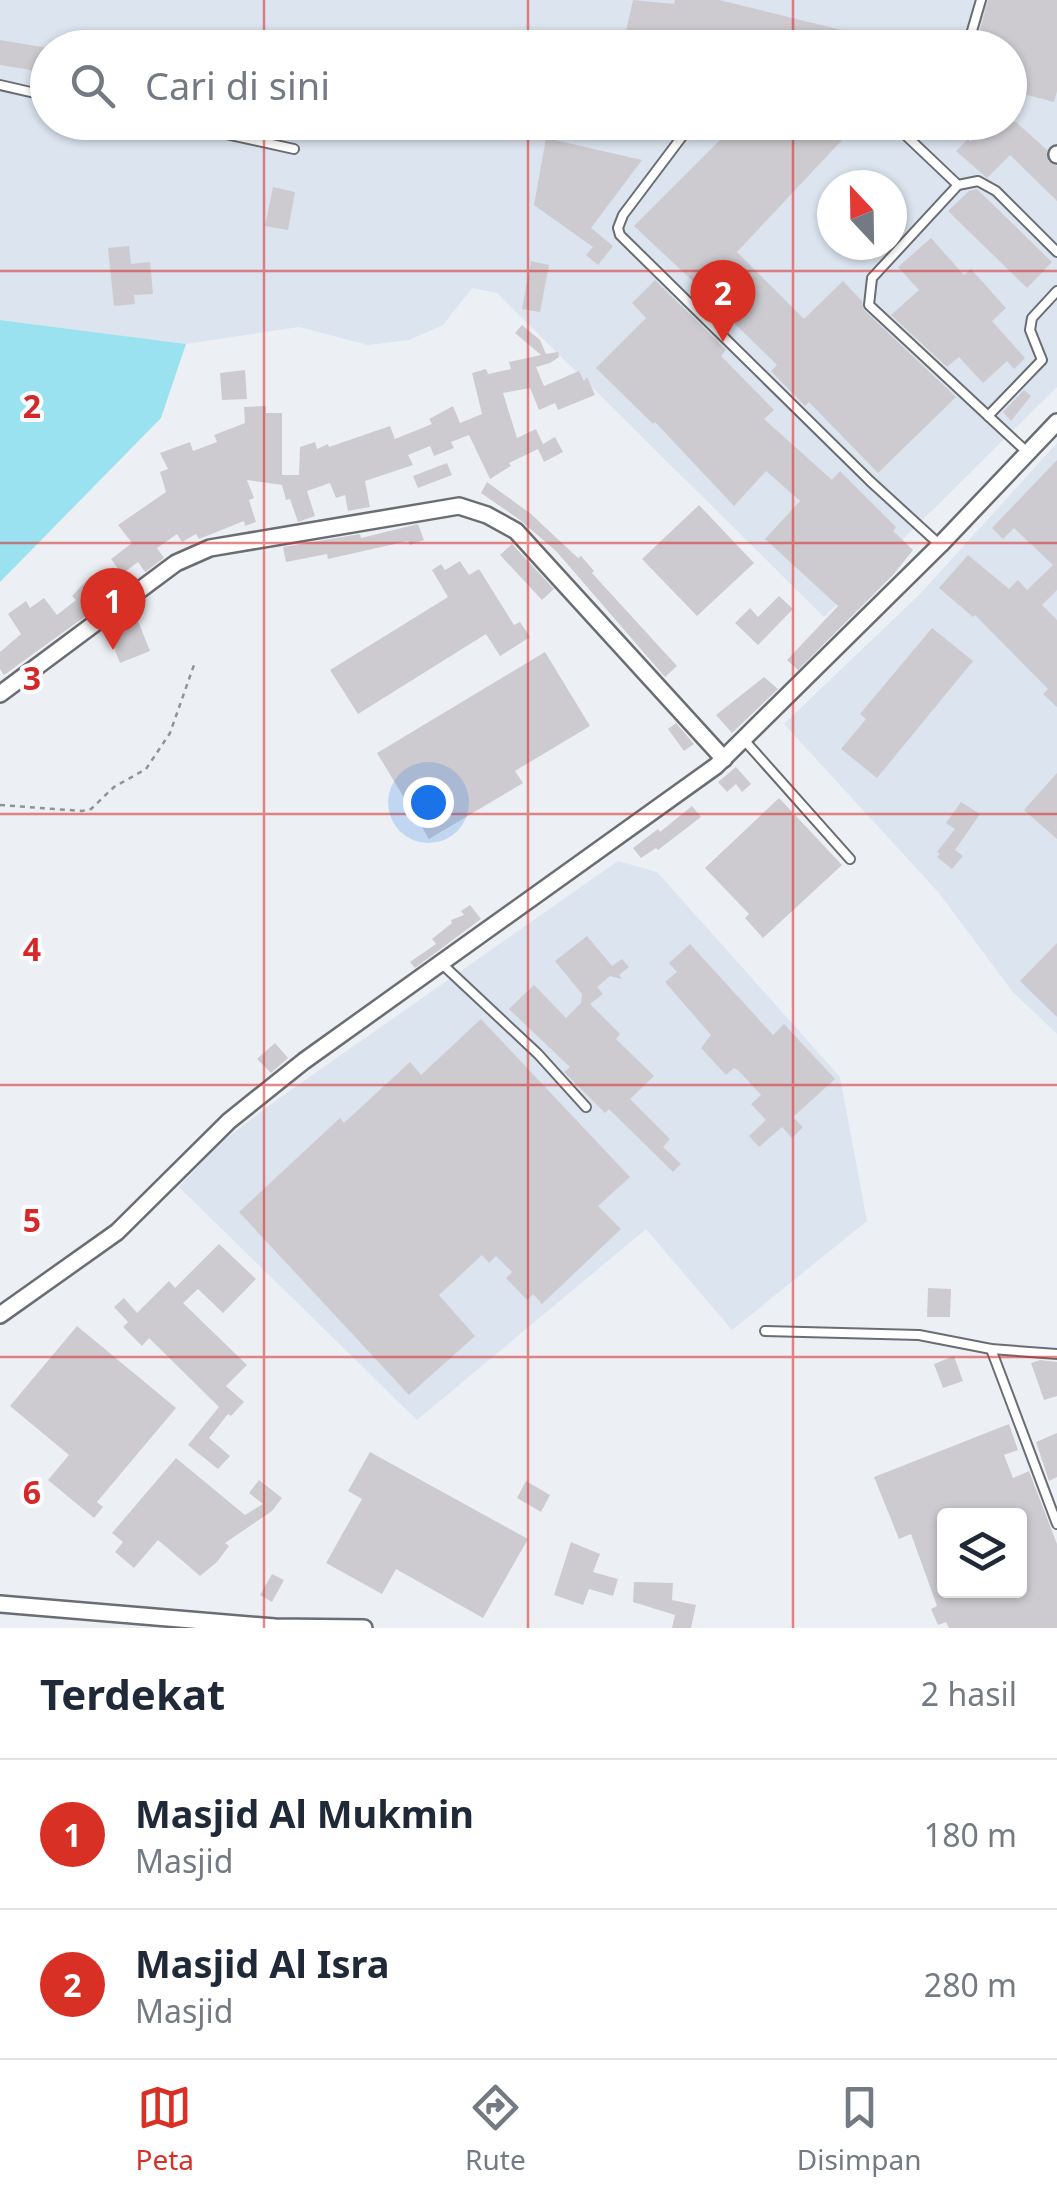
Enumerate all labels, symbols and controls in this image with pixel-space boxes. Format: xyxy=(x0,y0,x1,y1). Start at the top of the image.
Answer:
search box xyxy=(30,30,1027,140)
icon: search xyxy=(65,58,120,113)
text: Cari di sini xyxy=(145,59,330,111)
north arrow xyxy=(817,170,907,260)
pin: 2 xyxy=(690,260,756,342)
text: 2 xyxy=(23,384,41,427)
pin: 1 xyxy=(80,568,146,650)
text: 3 xyxy=(23,656,41,699)
your location xyxy=(403,777,454,828)
text: 4 xyxy=(23,927,41,970)
text: 5 xyxy=(23,1198,41,1241)
text: 6 xyxy=(23,1470,41,1513)
map controls xyxy=(937,1508,1027,1598)
button: layers xyxy=(937,1508,1027,1598)
text: Terdekat xyxy=(40,1665,225,1722)
text: 2 hasil xyxy=(921,1672,1017,1715)
text: Masjid Al Mukmin xyxy=(135,1787,474,1839)
text: 1 xyxy=(63,1813,82,1856)
text: 180 m xyxy=(924,1813,1017,1856)
text: Masjid xyxy=(135,1839,234,1882)
text: Masjid Al Isra xyxy=(135,1937,390,1989)
text: 2 xyxy=(63,1963,82,2006)
text: 280 m xyxy=(924,1963,1017,2006)
text: Masjid xyxy=(135,1989,234,2032)
tab: Peta xyxy=(136,2080,194,2178)
tab: Rute xyxy=(465,2080,526,2178)
tab: Disimpan xyxy=(797,2080,921,2178)

